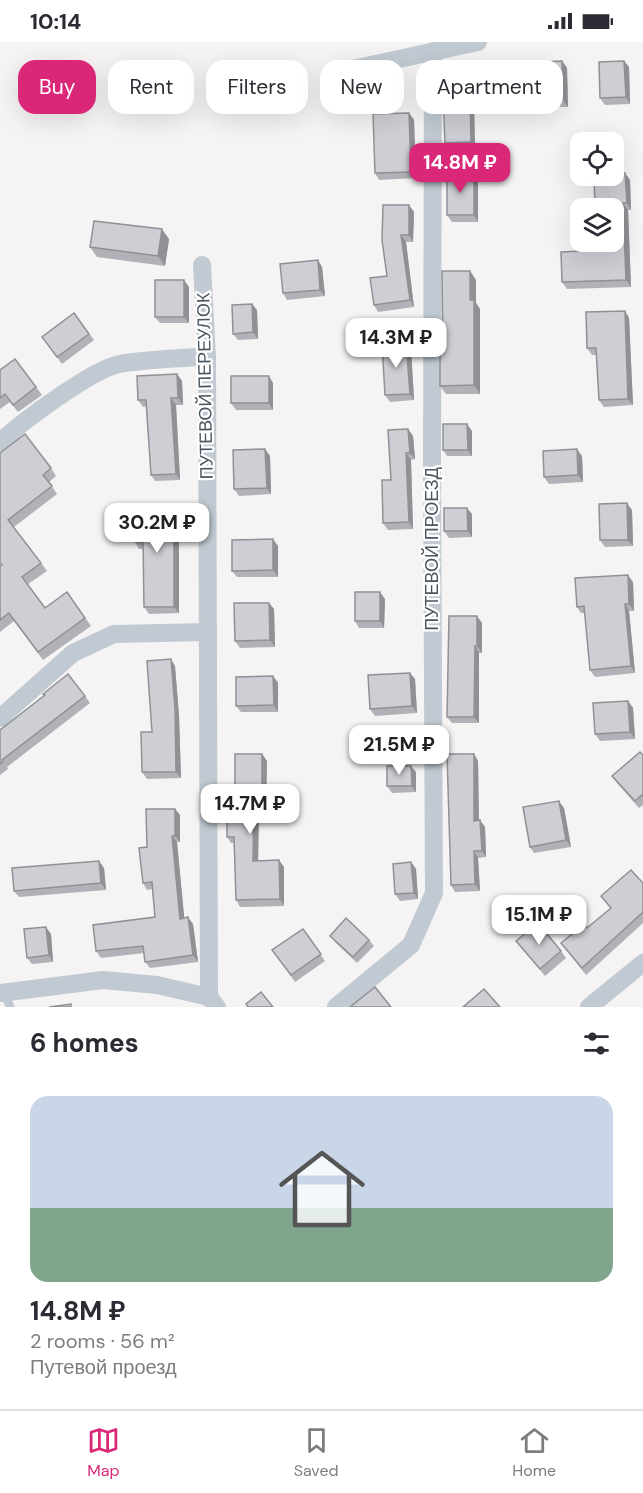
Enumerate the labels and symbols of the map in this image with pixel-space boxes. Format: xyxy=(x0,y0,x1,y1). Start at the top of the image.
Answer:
pin: 14.8M ₽ xyxy=(405,143,515,194)
street label: ПУТЕВОЙ ПЕРЕУЛОК xyxy=(191,292,219,479)
pin: 14.3M ₽ xyxy=(341,318,451,369)
street label: ПУТЕВОЙ ПРОЕЗД xyxy=(420,467,444,631)
pin: 30.2M ₽ xyxy=(102,503,212,554)
pin: 21.5M ₽ xyxy=(344,725,454,776)
pin: 14.7M ₽ xyxy=(195,784,305,835)
pin: 15.1M ₽ xyxy=(484,895,594,946)

